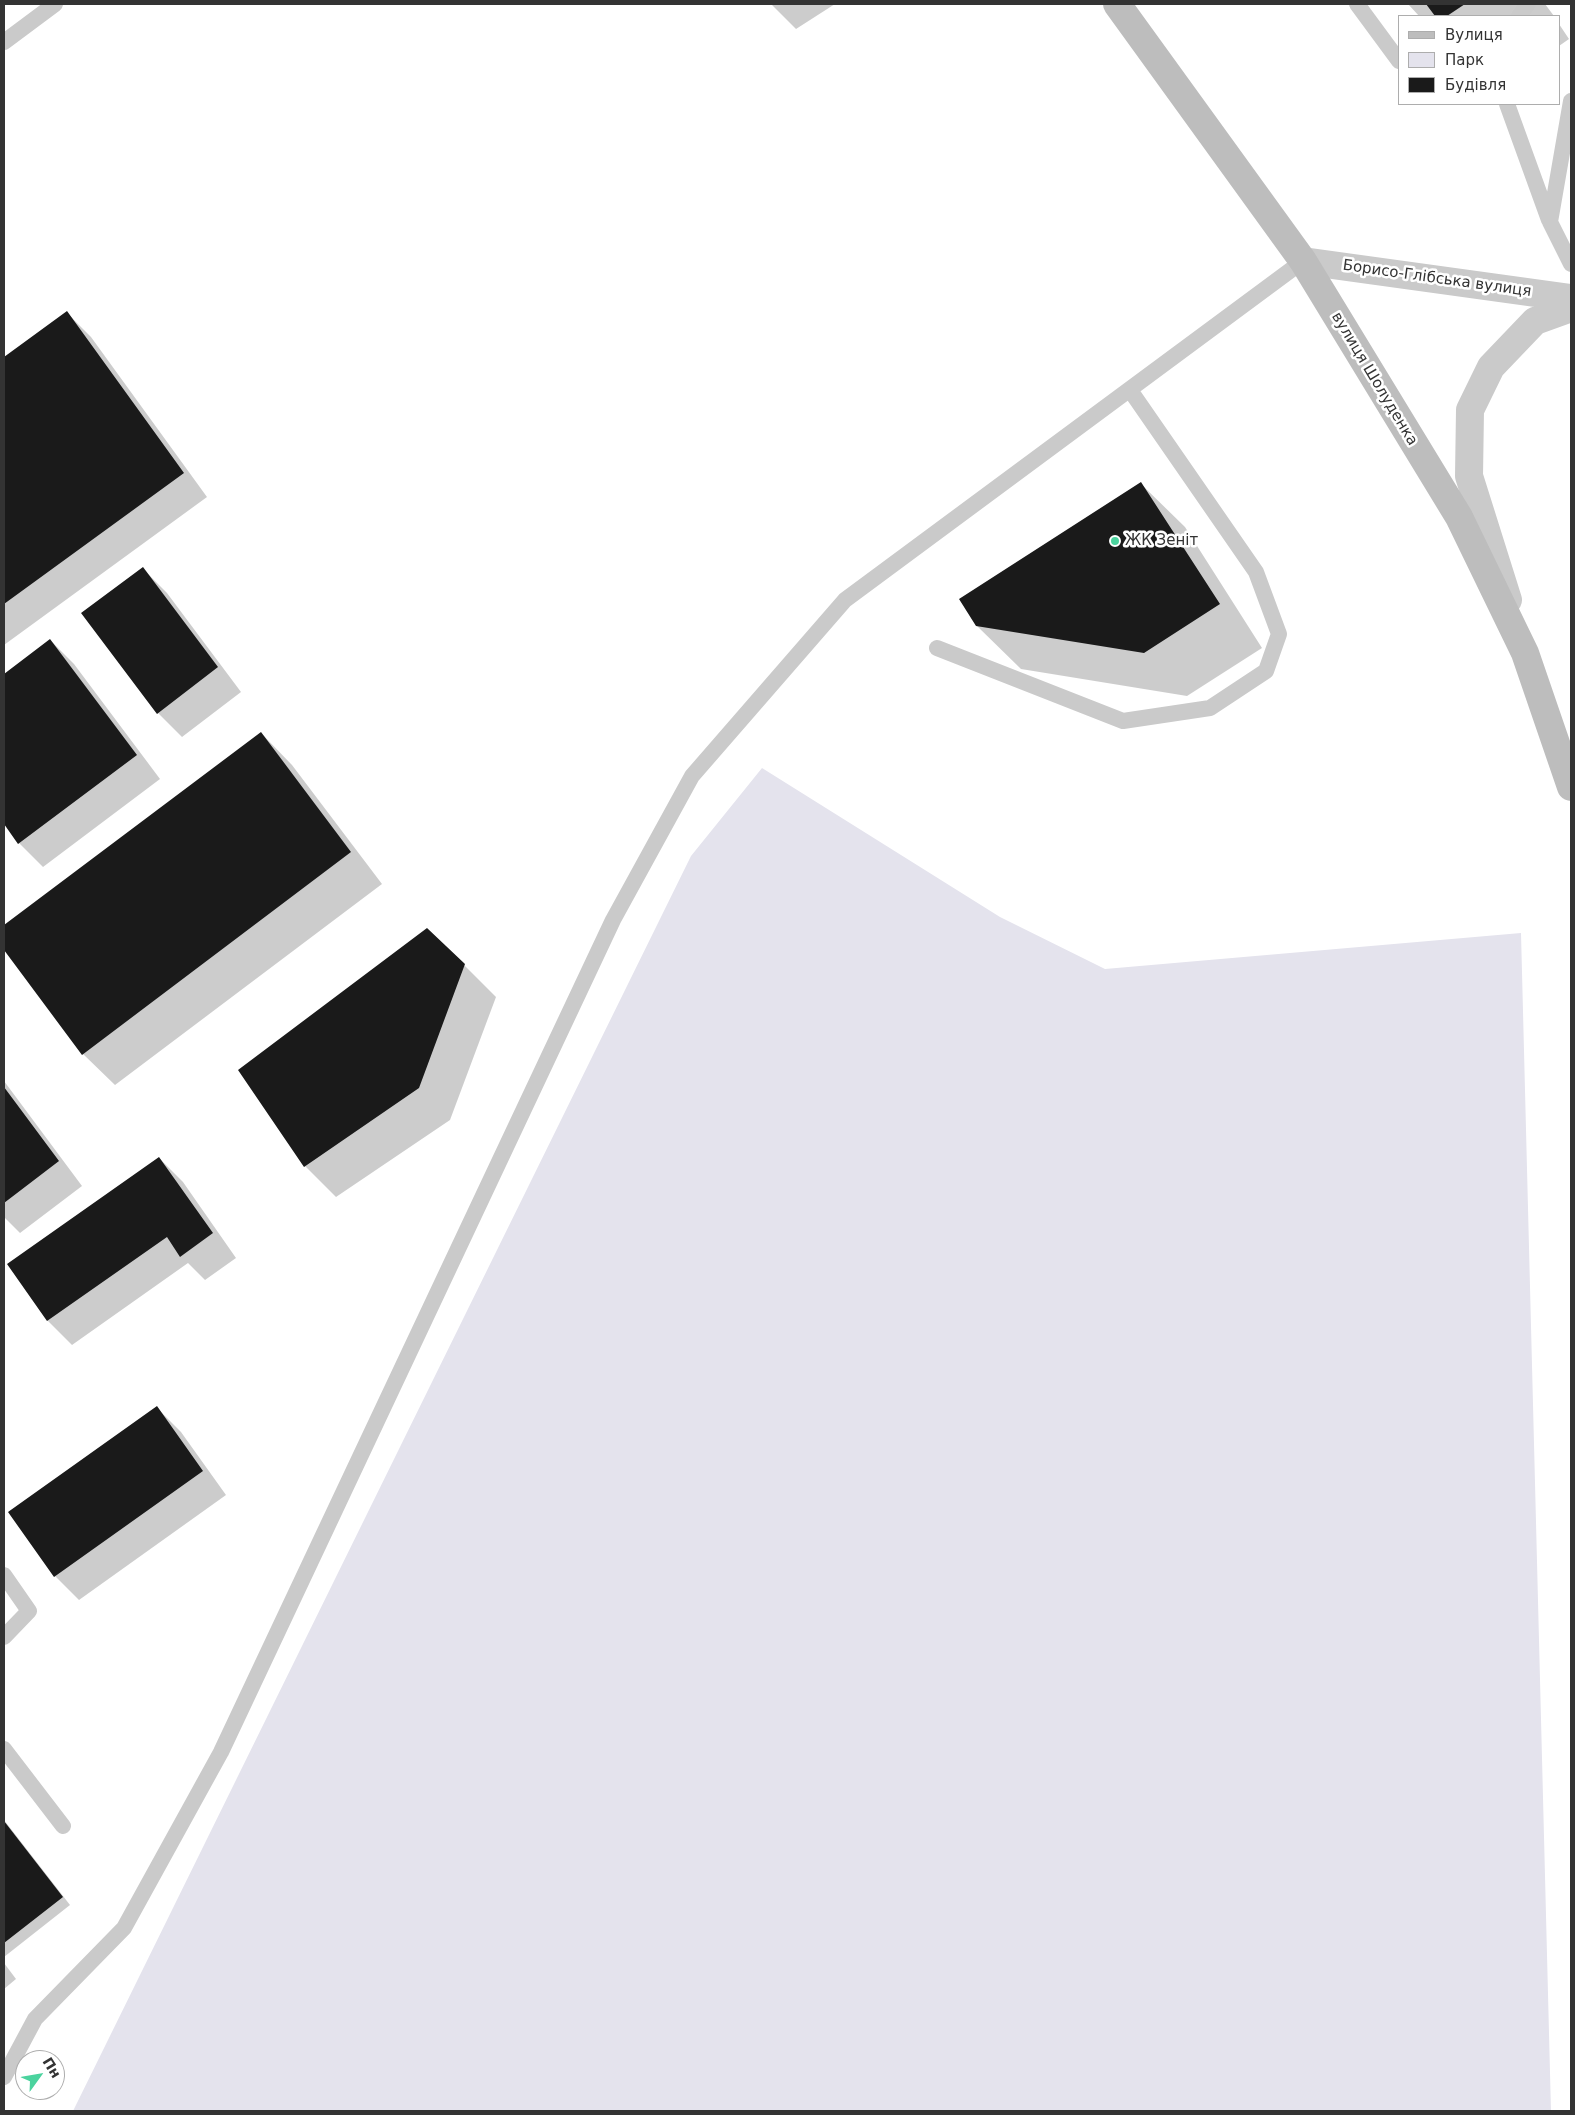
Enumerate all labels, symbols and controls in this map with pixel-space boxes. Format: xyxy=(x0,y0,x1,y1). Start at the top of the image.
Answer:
legend xyxy=(1398,15,1560,105)
text: Вулиця xyxy=(1445,26,1503,44)
text: Парк xyxy=(1445,51,1484,69)
text: Будівля xyxy=(1445,76,1506,94)
street label: Борисо-Глібська вулиця xyxy=(1342,257,1532,301)
street label: вулиця Шолуденка xyxy=(1327,309,1421,449)
place label: ЖК Зеніт xyxy=(1125,532,1198,550)
marker: ЖК Зеніт xyxy=(1109,535,1121,547)
north arrow xyxy=(15,2050,65,2100)
text: Пн xyxy=(39,2054,64,2081)

